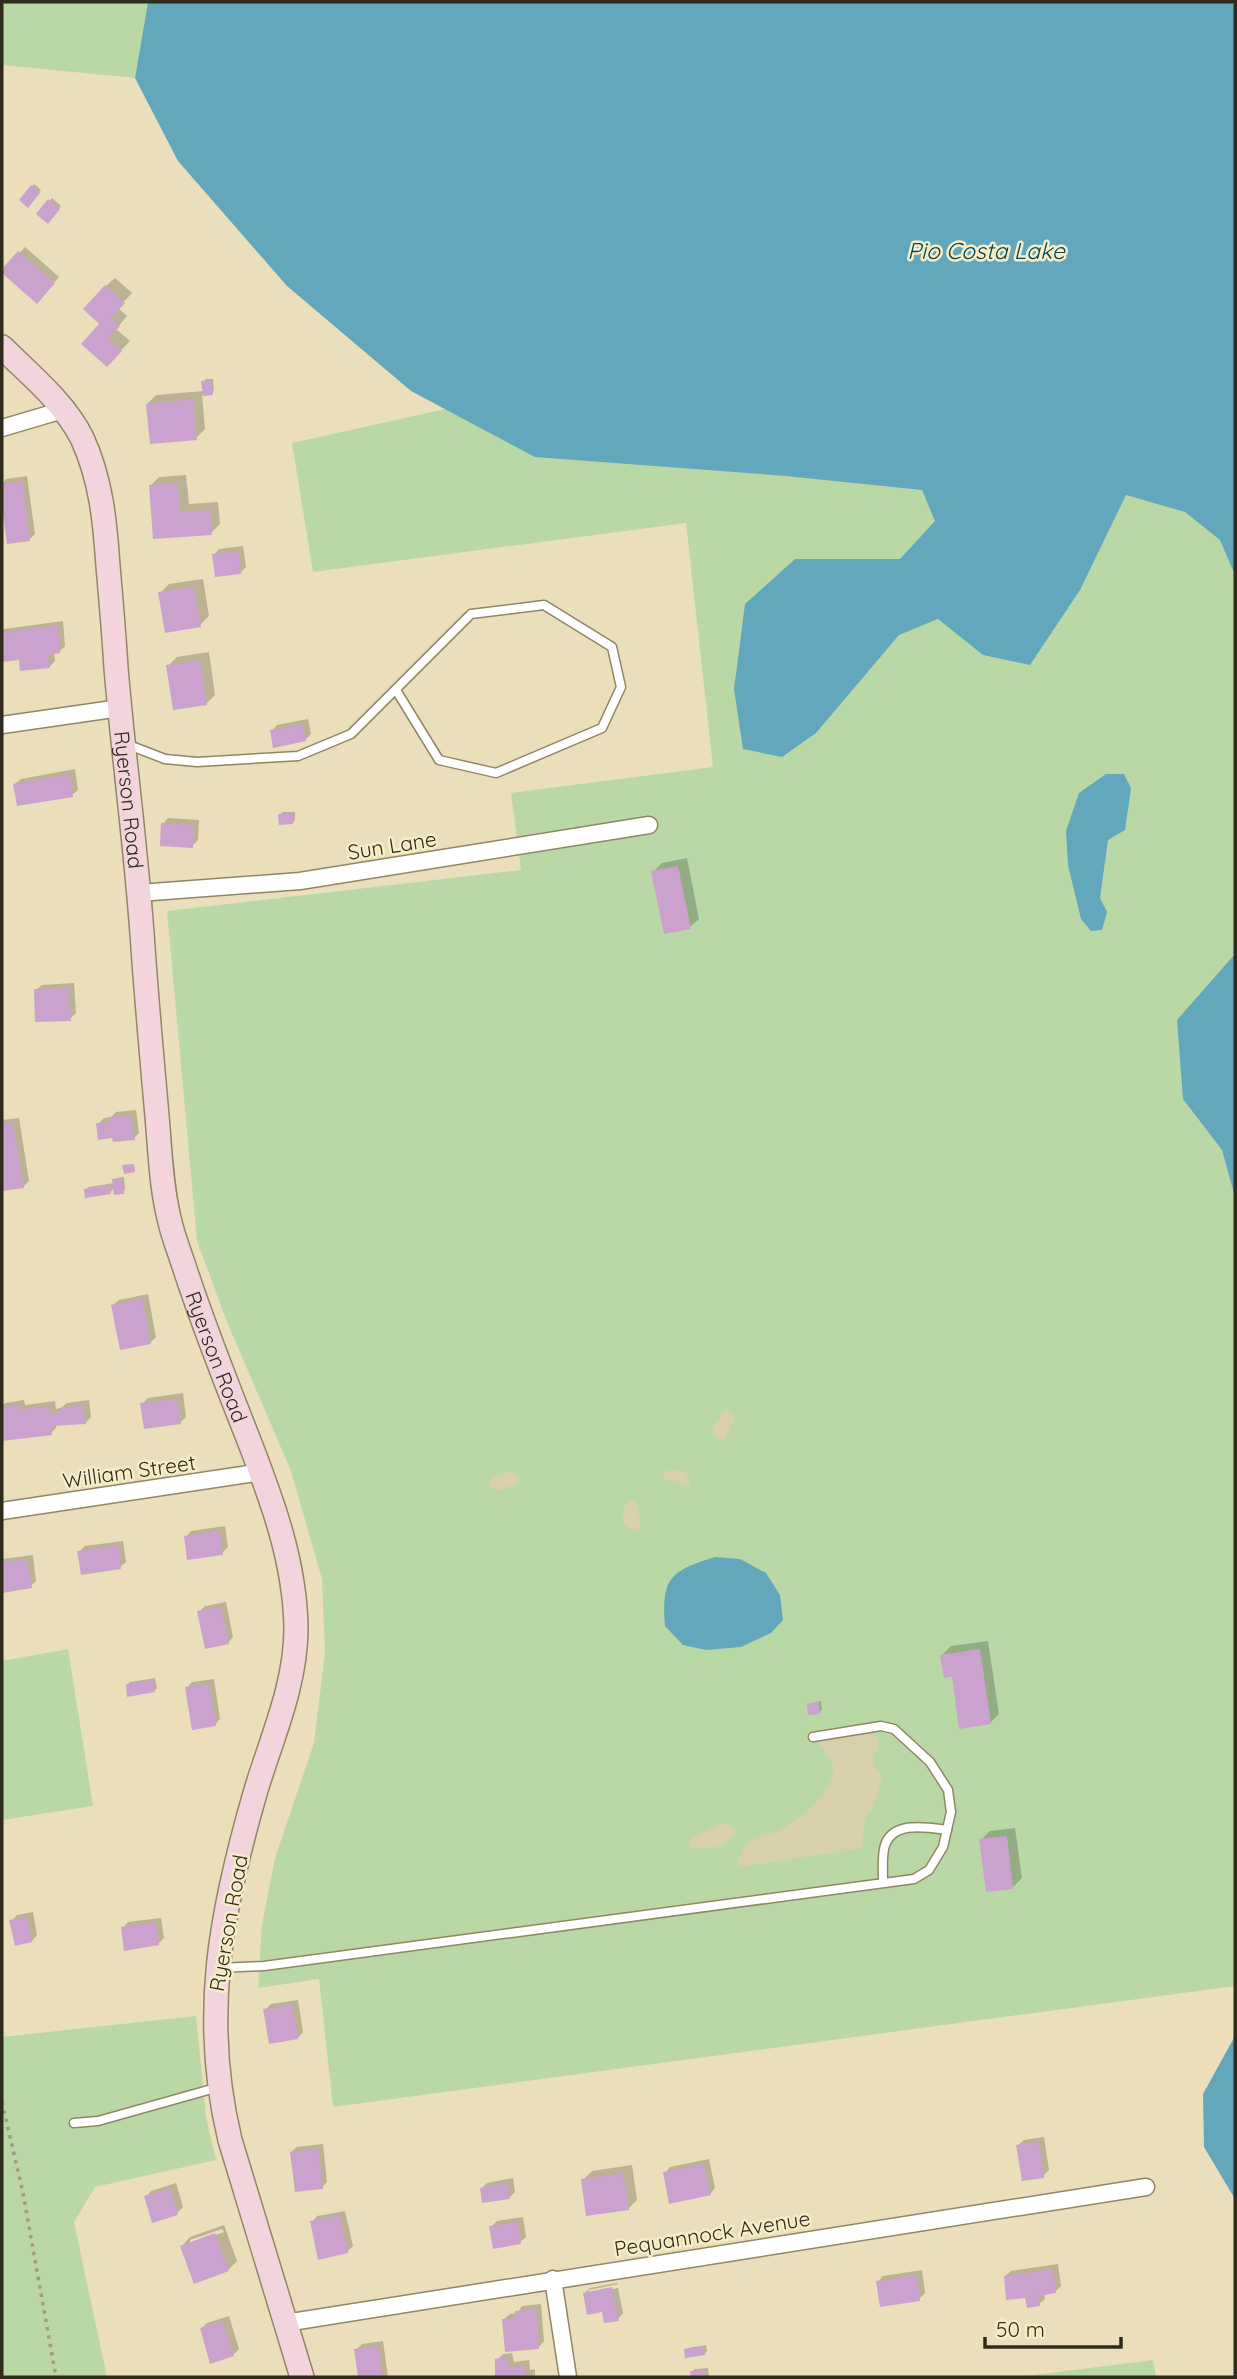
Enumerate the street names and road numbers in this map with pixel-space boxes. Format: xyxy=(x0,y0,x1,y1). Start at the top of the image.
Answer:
street label: Ryerson Road xyxy=(109,730,149,870)
street label: Sun Lane xyxy=(346,825,438,865)
street label: Ryerson Road xyxy=(180,1288,254,1426)
street label: William Street xyxy=(61,1449,197,1493)
street label: Ryerson Road xyxy=(203,1853,253,1993)
street label: Pequannock Avenue xyxy=(612,2205,812,2261)

